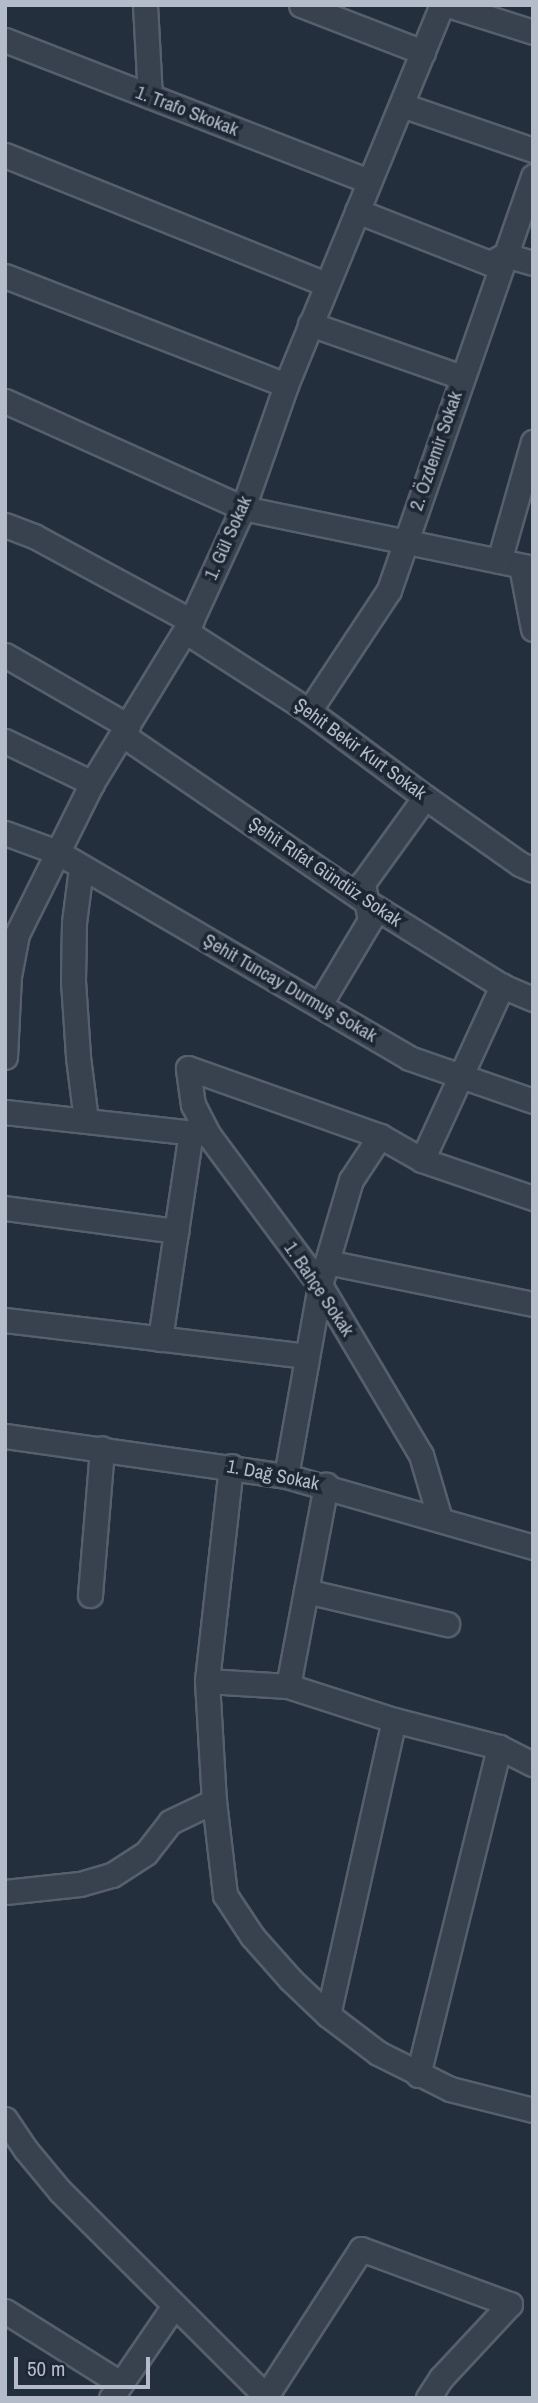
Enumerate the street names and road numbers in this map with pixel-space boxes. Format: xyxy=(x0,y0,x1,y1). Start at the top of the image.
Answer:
street label: 1. Trafo Skokak xyxy=(132,81,242,141)
street label: 2. Özdemir Sokak xyxy=(405,388,467,514)
street label: 1. Gül Sokak xyxy=(199,493,257,583)
street label: Şehit Bekir Kurt Sokak xyxy=(290,693,430,805)
street label: Şehit Rıfat Gündüz Sokak xyxy=(244,812,406,932)
street label: Şehit Tuncay Durmuş Sokak xyxy=(199,929,381,1047)
street label: 1. Bahçe Sokak xyxy=(279,1237,359,1341)
street label: 1. Dağ Sokak xyxy=(225,1455,321,1495)

